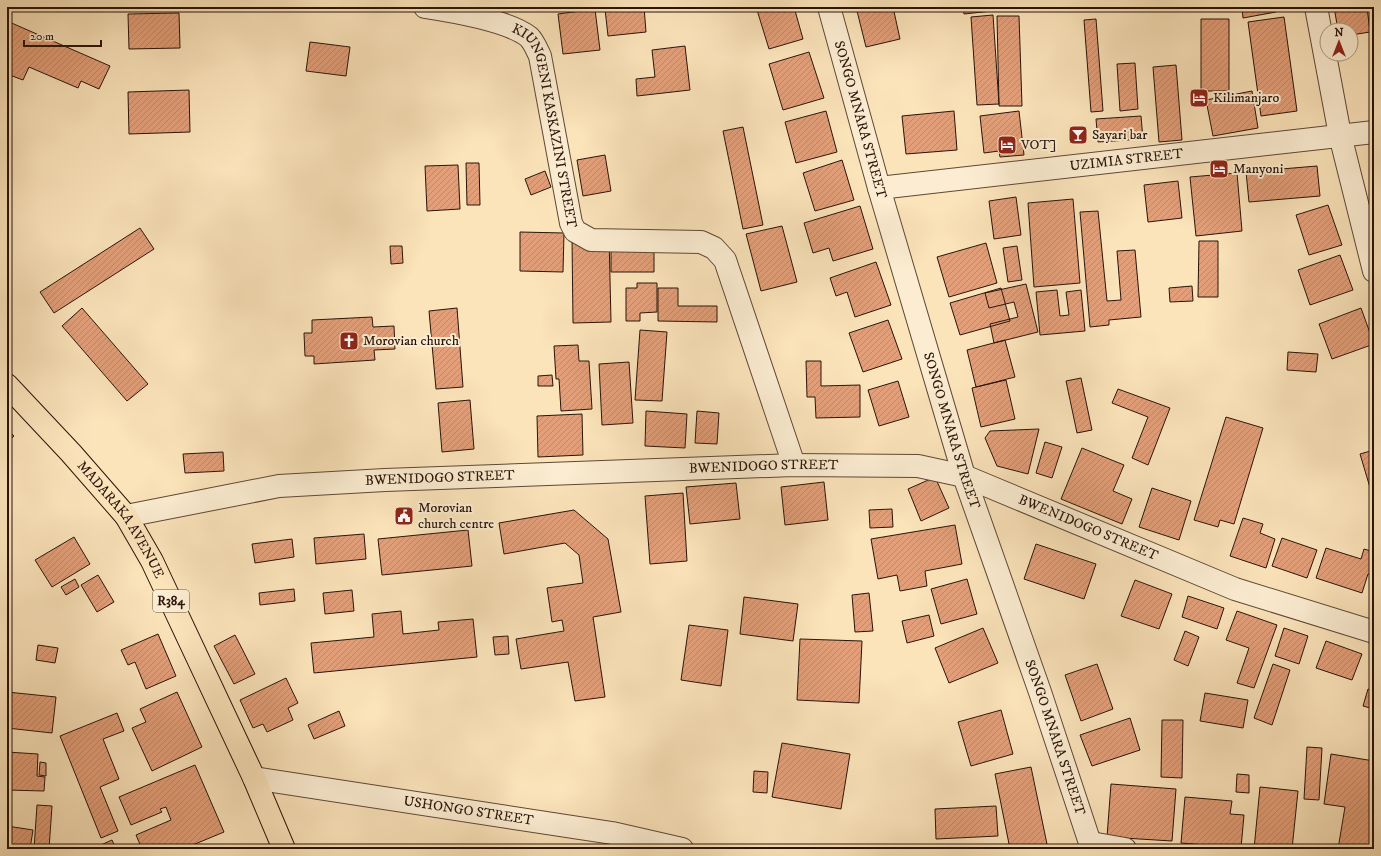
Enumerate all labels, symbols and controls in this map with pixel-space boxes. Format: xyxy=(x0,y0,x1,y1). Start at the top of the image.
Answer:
street label: KIUNGENI KASKAZINI STREET xyxy=(509,20,581,230)
scale bar xyxy=(24,22,101,48)
north arrow xyxy=(1319,22,1359,62)
text: N xyxy=(1334,26,1344,40)
text: 20 m xyxy=(30,29,54,44)
street label: SONGO MNARA STREET xyxy=(830,39,891,201)
hotel icon: Kilimanjaro xyxy=(1188,87,1210,109)
place label: Kilimanjaro xyxy=(1213,89,1280,107)
bar icon: Sayari bar xyxy=(1067,124,1089,146)
place label: Sayari bar xyxy=(1092,126,1148,144)
hotel icon: VOT] xyxy=(996,134,1018,156)
place label: VOT] xyxy=(1020,136,1056,154)
street label: UZIMIA STREET xyxy=(1069,145,1184,175)
hotel icon: Manyoni xyxy=(1208,158,1230,180)
place label: Manyoni xyxy=(1233,160,1284,178)
church icon: Morovian church xyxy=(338,330,360,352)
place label: Morovian church xyxy=(363,332,460,350)
street label: SONGO MNARA STREET xyxy=(919,350,984,512)
street label: BWENIDOGO STREET xyxy=(689,456,839,478)
street label: MADARAKA AVENUE xyxy=(73,457,168,581)
street label: BWENIDOGO STREET xyxy=(365,466,515,490)
street label: BWENIDOGO STREET xyxy=(1016,491,1161,565)
place label: Morovian church centre xyxy=(418,499,494,533)
public building icon: Morovian church centre xyxy=(393,505,415,527)
road number: R384 xyxy=(153,590,189,612)
street label: SONGO MNARA STREET xyxy=(1020,657,1089,818)
street label: USHONGO STREET xyxy=(402,792,535,830)

